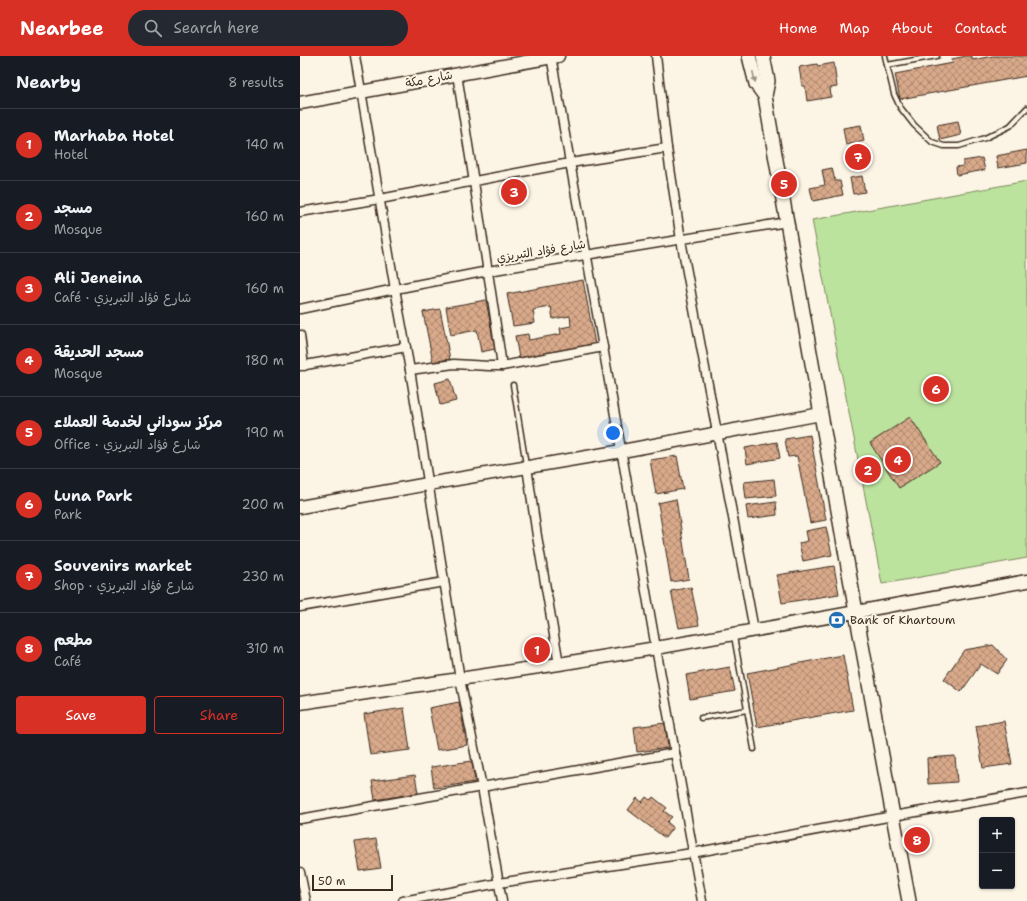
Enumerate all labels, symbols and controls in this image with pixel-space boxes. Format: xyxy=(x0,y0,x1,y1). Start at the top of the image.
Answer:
search box xyxy=(128,10,408,46)
text: Nearbee xyxy=(20,16,104,41)
icon: search xyxy=(142,17,164,39)
text: Search here xyxy=(174,18,259,38)
text: Home xyxy=(779,19,818,37)
text: Map xyxy=(840,19,870,37)
text: About xyxy=(892,19,933,37)
text: Contact xyxy=(955,19,1007,37)
street label: شارع مكة xyxy=(404,67,454,92)
text: Nearby xyxy=(16,71,81,93)
one-way arrow xyxy=(752,71,758,83)
text: 8 results xyxy=(228,74,284,91)
text: Marhaba Hotel xyxy=(54,126,174,146)
text: 1 xyxy=(26,136,32,153)
text: 140 m xyxy=(245,136,284,153)
pin: 7 xyxy=(845,142,871,172)
text: Hotel xyxy=(54,146,88,163)
pin: 5 xyxy=(771,169,797,199)
pin: 3 xyxy=(501,177,527,207)
text: مسجد xyxy=(54,198,92,218)
text: 2 xyxy=(24,208,34,225)
text: 160 m xyxy=(246,208,284,225)
text: Mosque xyxy=(54,221,103,238)
street label: شارع فؤاد التبريزي xyxy=(495,236,587,267)
text: Ali Jeneina xyxy=(54,268,142,288)
text: 3 xyxy=(24,280,34,297)
text: 160 m xyxy=(246,280,284,297)
text: Café · شارع فؤاد التبريزي xyxy=(54,289,191,306)
text: مسجد الحديقة xyxy=(54,342,144,362)
text: 4 xyxy=(24,352,34,369)
text: 180 m xyxy=(245,352,284,369)
text: Mosque xyxy=(54,365,103,382)
pin: 6 xyxy=(923,374,949,404)
text: مركز سوداني لخدمة العملاء xyxy=(54,412,222,432)
your location xyxy=(603,423,623,443)
text: 5 xyxy=(25,424,33,441)
text: 190 m xyxy=(245,424,284,441)
text: Office · شارع فؤاد التبريزي xyxy=(54,436,201,453)
pin: 4 xyxy=(885,445,911,475)
pin: 2 xyxy=(855,455,881,485)
text: Luna Park xyxy=(54,486,133,506)
text: 6 xyxy=(24,496,34,513)
text: 200 m xyxy=(242,496,284,513)
text: Park xyxy=(54,506,82,523)
text: Souvenirs market xyxy=(54,556,192,576)
text: 7 xyxy=(24,568,34,585)
text: 230 m xyxy=(242,568,284,585)
text: Shop · شارع فؤاد التبريزي xyxy=(54,577,194,594)
bank icon: Bank of Khartoum xyxy=(827,610,847,630)
place label: Bank of Khartoum xyxy=(850,612,955,628)
text: مطعم xyxy=(54,630,93,650)
pin: 1 xyxy=(524,635,550,665)
text: 8 xyxy=(24,640,34,657)
text: 310 m xyxy=(246,640,284,657)
text: Café xyxy=(54,653,81,670)
button: Save xyxy=(16,696,146,734)
button: Share xyxy=(154,696,284,734)
map controls xyxy=(979,817,1015,889)
button: + xyxy=(979,817,1015,853)
pin: 8 xyxy=(904,825,930,855)
button: − xyxy=(979,853,1015,889)
scale bar xyxy=(312,873,393,892)
text: 50 m xyxy=(318,874,346,889)

